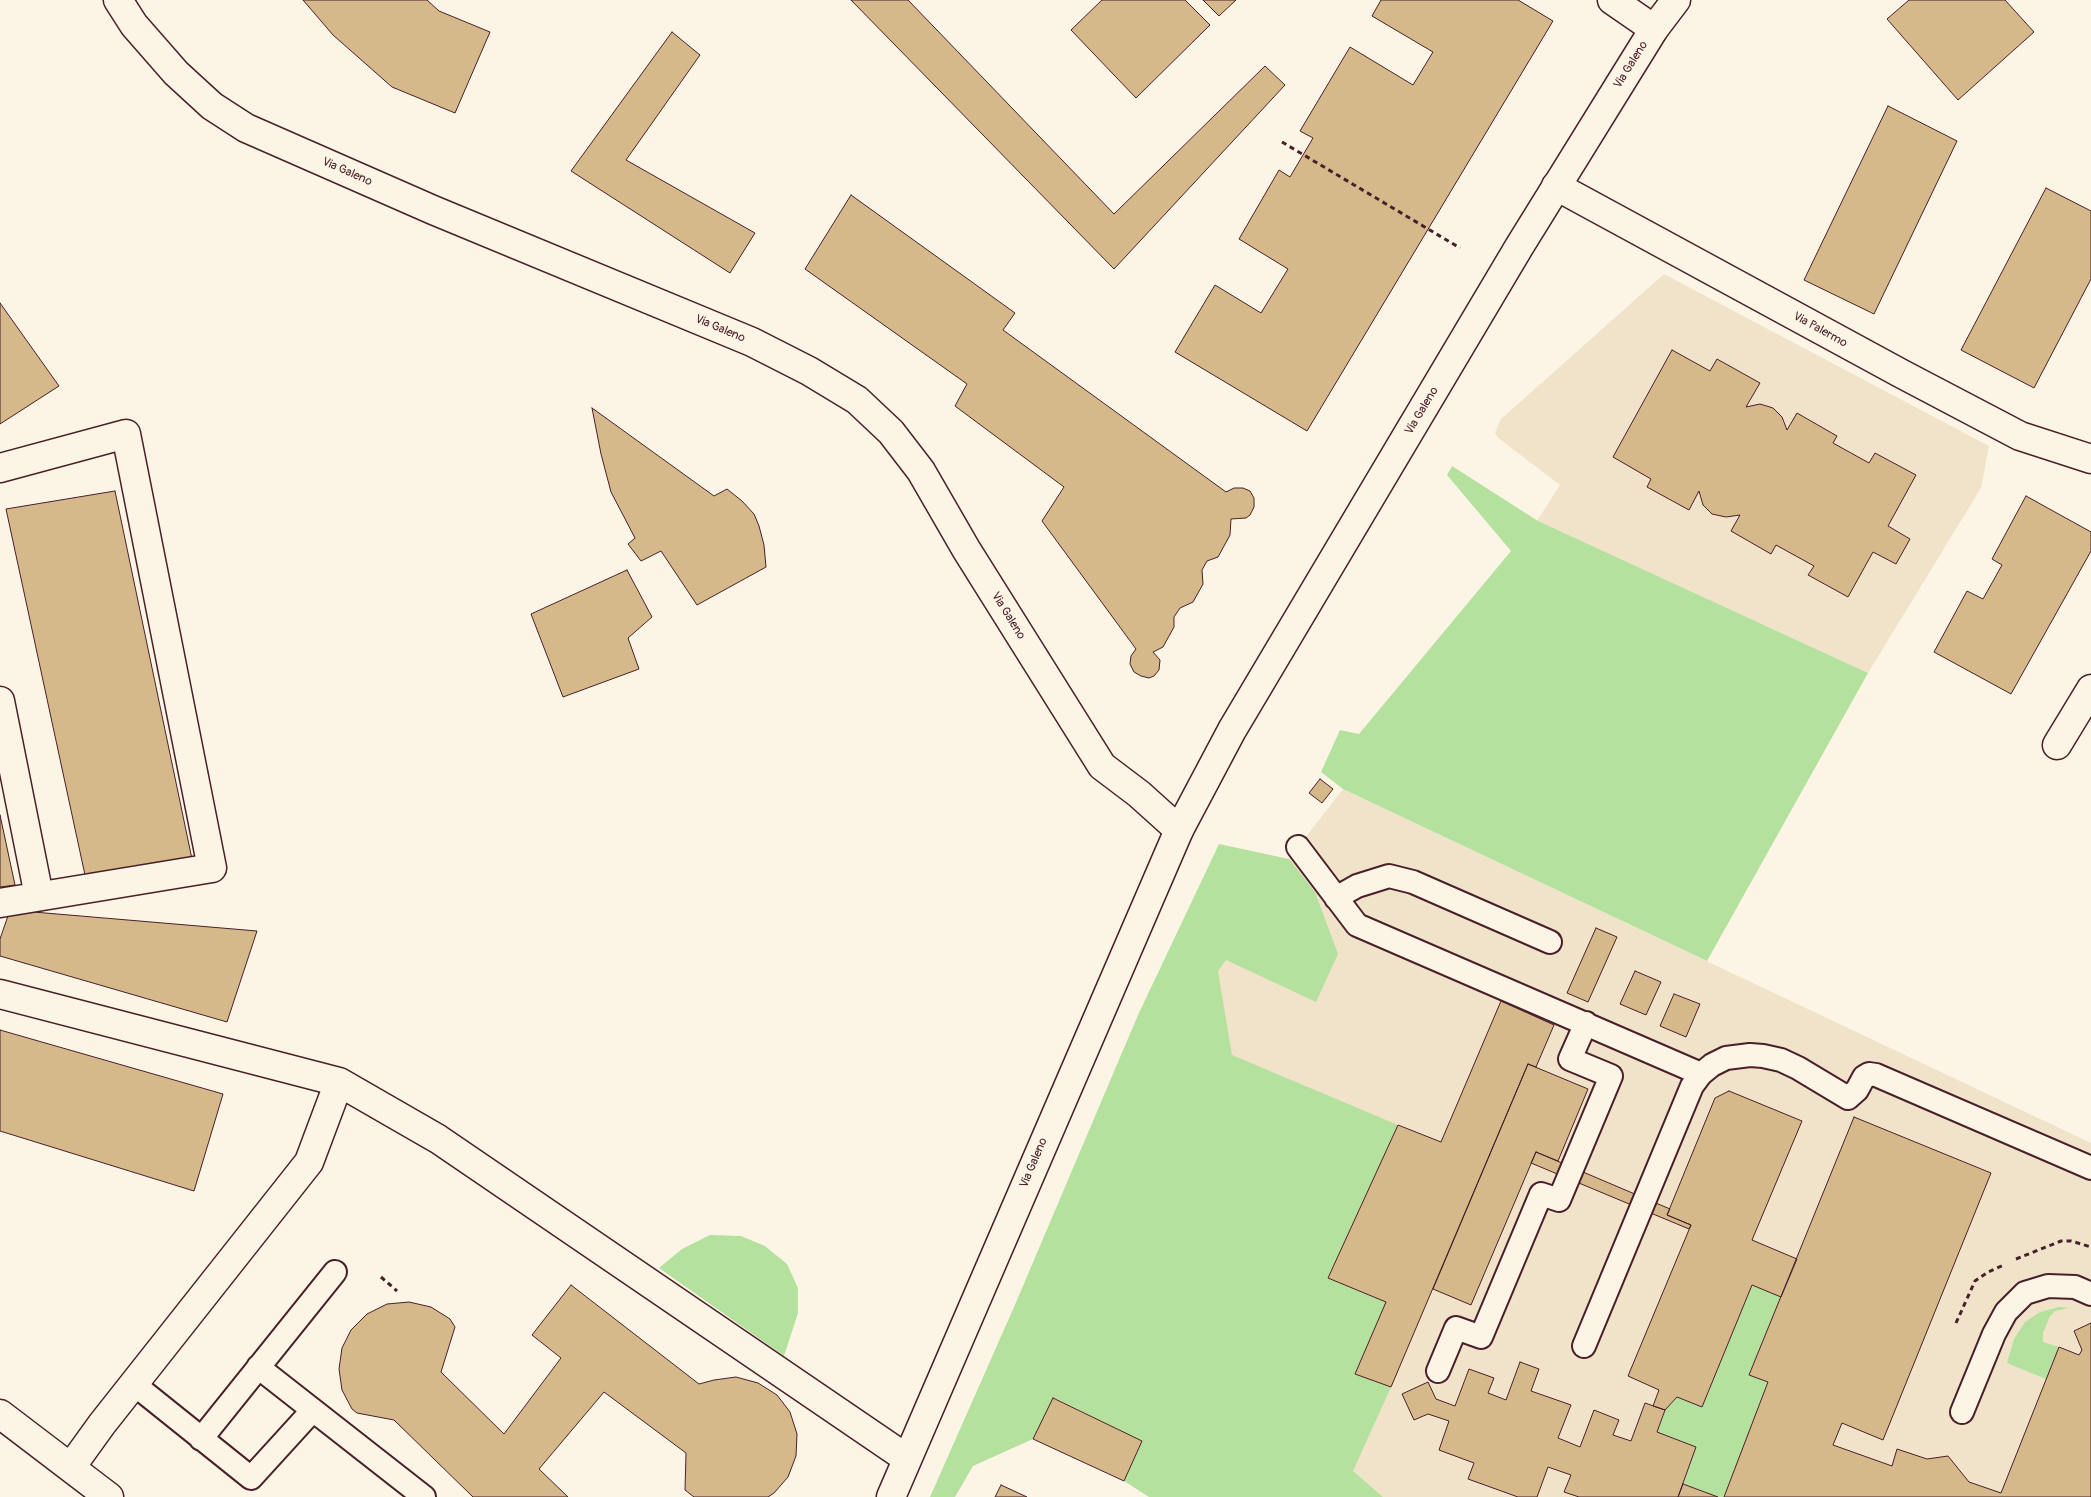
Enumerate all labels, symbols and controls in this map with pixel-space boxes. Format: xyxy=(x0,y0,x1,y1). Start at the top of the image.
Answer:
street label: Via Galeno xyxy=(1611,39,1651,91)
street label: Via Galeno xyxy=(320,155,374,189)
street label: Via Palermo xyxy=(1791,309,1849,351)
street label: Via Galeno xyxy=(693,312,747,346)
street label: Via Galeno xyxy=(1402,385,1442,437)
street label: Via Galeno xyxy=(988,590,1028,642)
street label: Via Galeno xyxy=(1017,1136,1051,1190)

